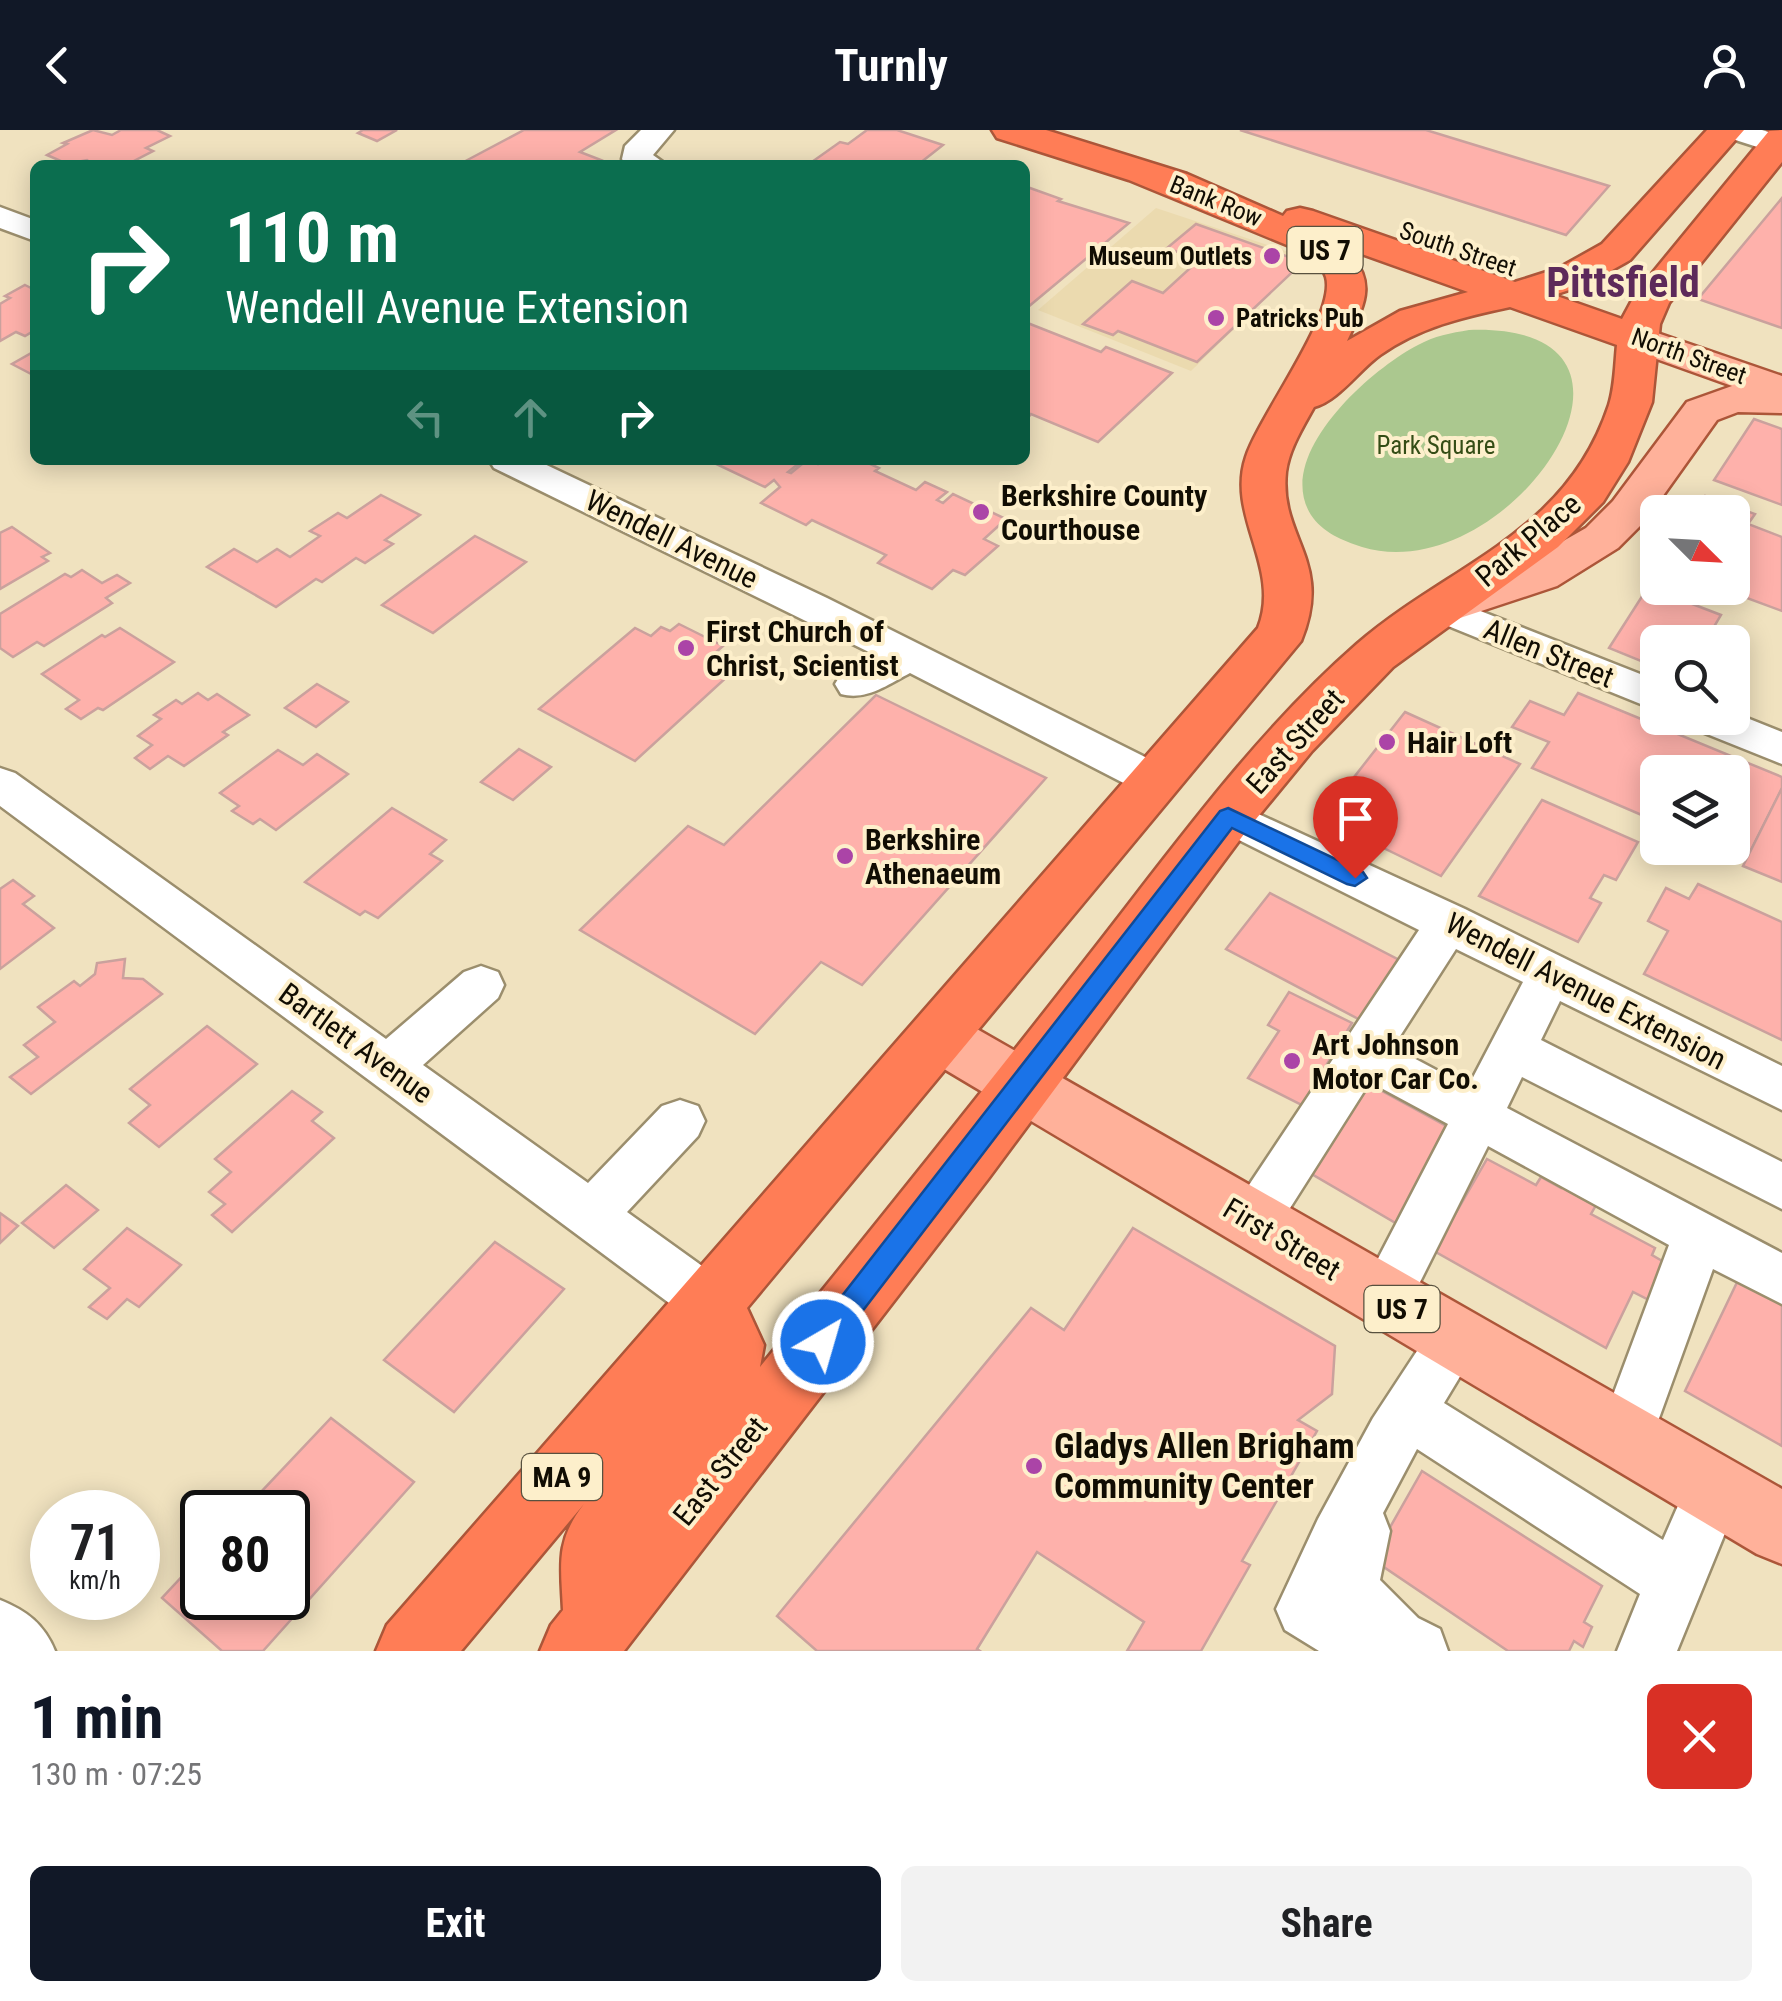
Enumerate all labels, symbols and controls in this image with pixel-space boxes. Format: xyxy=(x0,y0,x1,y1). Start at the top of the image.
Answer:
icon: back xyxy=(30,38,85,93)
icon: person xyxy=(1697,38,1752,93)
text: Turnly xyxy=(834,39,948,92)
street label: Bank Row xyxy=(1166,169,1266,233)
text: 110 m xyxy=(225,197,399,279)
icon: right xyxy=(60,200,190,330)
street label: South Street xyxy=(1396,216,1520,282)
road number: US 7 xyxy=(1288,227,1362,273)
place label: Museum Outlets xyxy=(1089,242,1252,271)
marker: Museum Outlets xyxy=(1261,245,1283,267)
district label: Pittsfield xyxy=(1546,258,1700,307)
text: Wendell Avenue Extension xyxy=(225,281,689,334)
place label: Patricks Pub xyxy=(1236,304,1364,333)
marker: Patricks Pub xyxy=(1205,307,1227,329)
street label: North Street xyxy=(1628,322,1750,390)
icon: left xyxy=(398,390,453,445)
icon: ahead xyxy=(503,390,558,445)
icon: right xyxy=(608,390,663,445)
park label: Park Square xyxy=(1377,431,1495,460)
place label: Berkshire County Courthouse xyxy=(1001,478,1208,547)
street label: Wendell Avenue xyxy=(580,482,764,596)
street label: Park Place xyxy=(1468,486,1588,594)
north arrow xyxy=(1640,495,1750,605)
map controls xyxy=(1640,495,1750,865)
marker: Berkshire County Courthouse xyxy=(970,501,992,523)
street label: Allen Street xyxy=(1479,611,1619,695)
place label: First Church of Christ, Scientist xyxy=(706,614,899,683)
button: search xyxy=(1640,625,1750,735)
marker: First Church of Christ, Scientist xyxy=(675,637,697,659)
street label: East Street xyxy=(1239,681,1351,801)
place label: Hair Loft xyxy=(1407,725,1512,760)
marker: Hair Loft xyxy=(1376,731,1398,753)
button: layers xyxy=(1640,755,1750,865)
pin xyxy=(1313,776,1398,879)
icon: arrive xyxy=(1328,791,1383,846)
place label: Berkshire Athenaeum xyxy=(865,822,1001,891)
marker: Berkshire Athenaeum xyxy=(834,845,856,867)
street label: Wendell Avenue Extension xyxy=(1440,905,1732,1077)
street label: Bartlett Avenue xyxy=(272,976,440,1110)
place label: Art Johnson Motor Car Co. xyxy=(1312,1027,1479,1096)
marker: Art Johnson Motor Car Co. xyxy=(1281,1050,1303,1072)
street label: First Street xyxy=(1217,1190,1347,1288)
road number: US 7 xyxy=(1364,1286,1440,1332)
position arrow xyxy=(771,1290,875,1394)
street label: East Street xyxy=(666,1410,774,1532)
place label: Gladys Allen Brigham Community Center xyxy=(1054,1426,1355,1507)
road number: MA 9 xyxy=(522,1454,602,1500)
marker: Gladys Allen Brigham Community Center xyxy=(1023,1455,1045,1477)
speed limit sign: 80 xyxy=(180,1490,310,1620)
text: 71 xyxy=(70,1514,120,1572)
text: km/h xyxy=(69,1566,121,1595)
text: 1 min xyxy=(30,1682,163,1753)
button: close xyxy=(1647,1684,1752,1789)
text: 130 m · 07:25 xyxy=(30,1755,202,1793)
button: Exit xyxy=(30,1866,881,1981)
button: Share xyxy=(901,1866,1752,1981)

